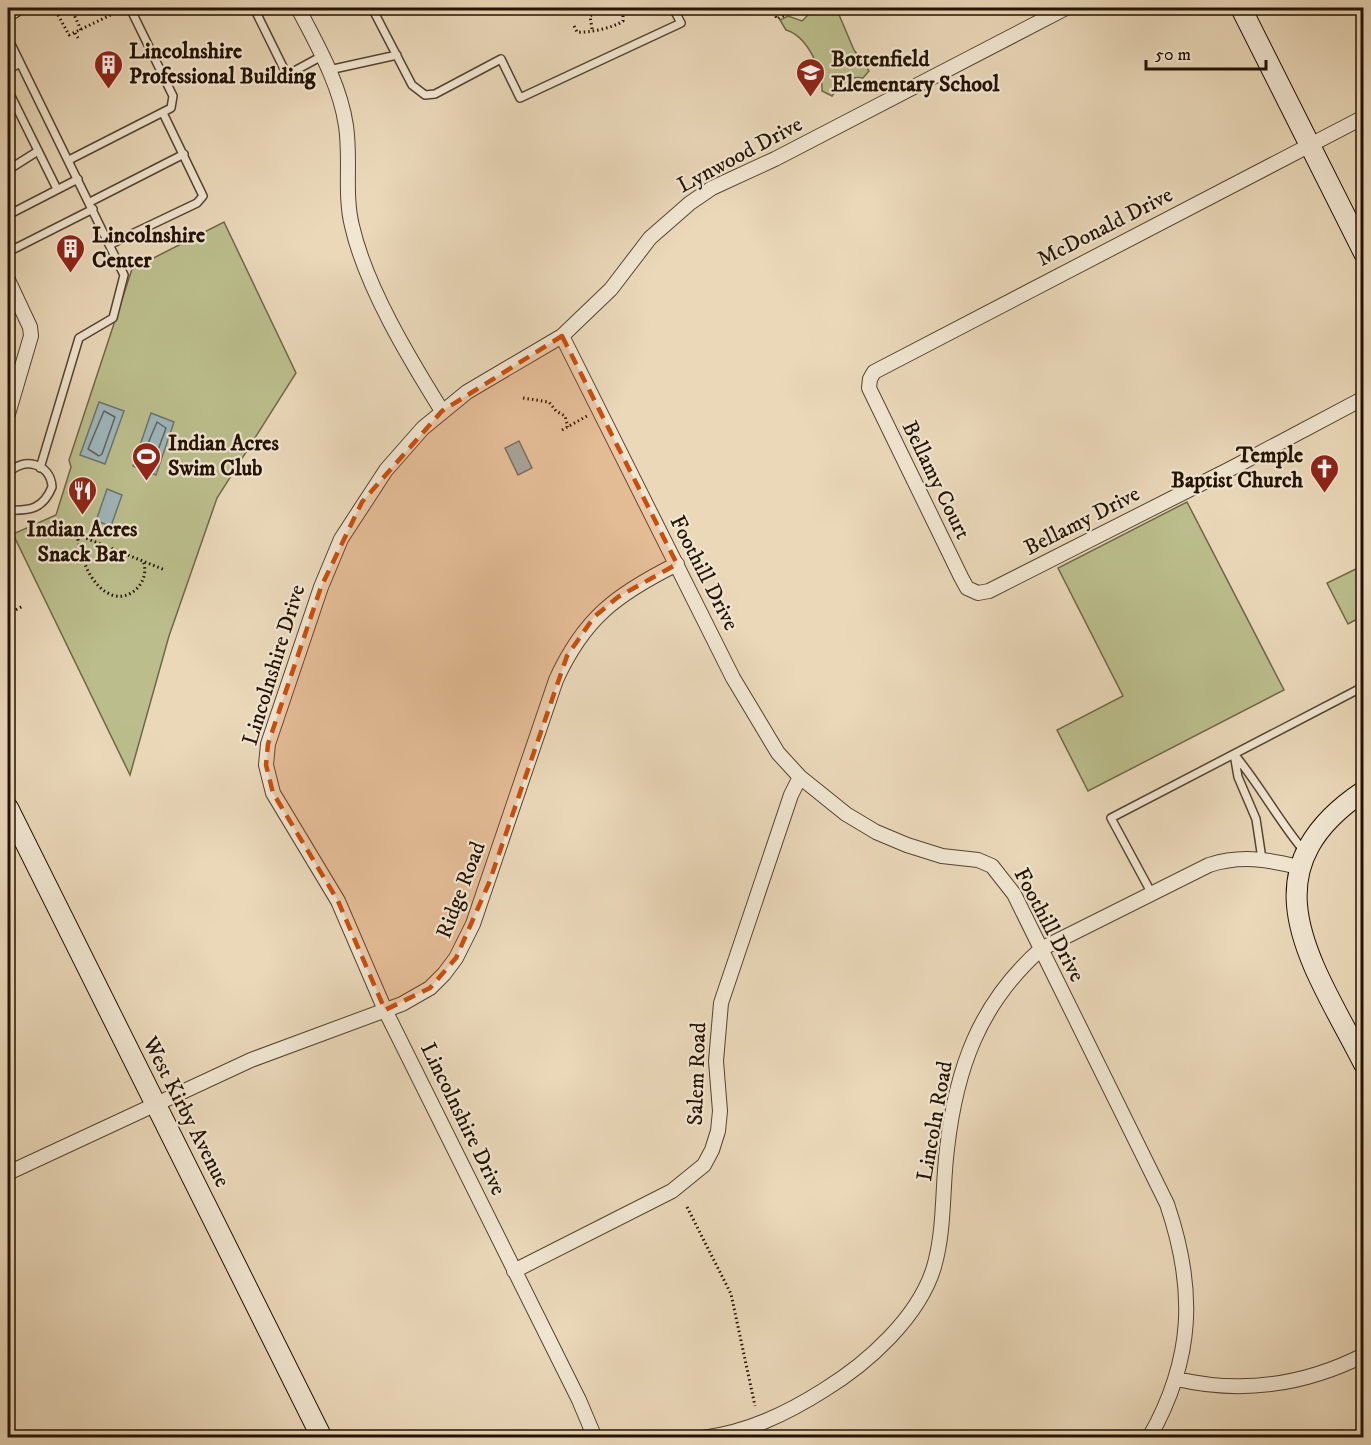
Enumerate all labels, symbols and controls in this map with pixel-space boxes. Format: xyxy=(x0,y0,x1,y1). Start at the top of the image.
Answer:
scale bar xyxy=(1146,33,1266,71)
place label: Lincolnshire Professional Building xyxy=(129,38,317,90)
text: 50 m xyxy=(1155,44,1191,66)
place label: Bottenfield Elementary School xyxy=(831,46,1000,98)
building icon: Lincolnshire Professional Building xyxy=(92,48,124,90)
school or university icon: Bottenfield Elementary School xyxy=(794,56,826,98)
street label: Lynwood Drive xyxy=(673,111,807,199)
street label: McDonald Drive xyxy=(1033,181,1177,273)
place label: Lincolnshire Center xyxy=(92,222,205,274)
building icon: Lincolnshire Center xyxy=(55,232,87,274)
street label: Bellamy Court xyxy=(896,416,976,544)
place label: Indian Acres Swim Club xyxy=(168,430,279,482)
sports icon: Indian Acres Swim Club xyxy=(131,440,163,482)
place label: Temple Baptist Church xyxy=(1171,442,1303,494)
church icon: Temple Baptist Church xyxy=(1308,452,1340,494)
restaurant icon: Indian Acres Snack Bar xyxy=(66,474,98,516)
street label: Bellamy Drive xyxy=(1020,480,1144,562)
street label: Foothill Drive xyxy=(664,511,744,635)
place label: Indian Acres Snack Bar xyxy=(27,516,138,568)
street label: Lincolnshire Drive xyxy=(237,581,311,749)
street label: Ridge Road xyxy=(430,838,492,942)
street label: Foothill Drive xyxy=(1008,863,1090,987)
street label: Salem Road xyxy=(682,1022,712,1126)
street label: West Kirby Avenue xyxy=(136,1031,236,1192)
street label: Lincolnshire Drive xyxy=(414,1038,512,1200)
street label: Lincoln Road xyxy=(911,1059,959,1183)

